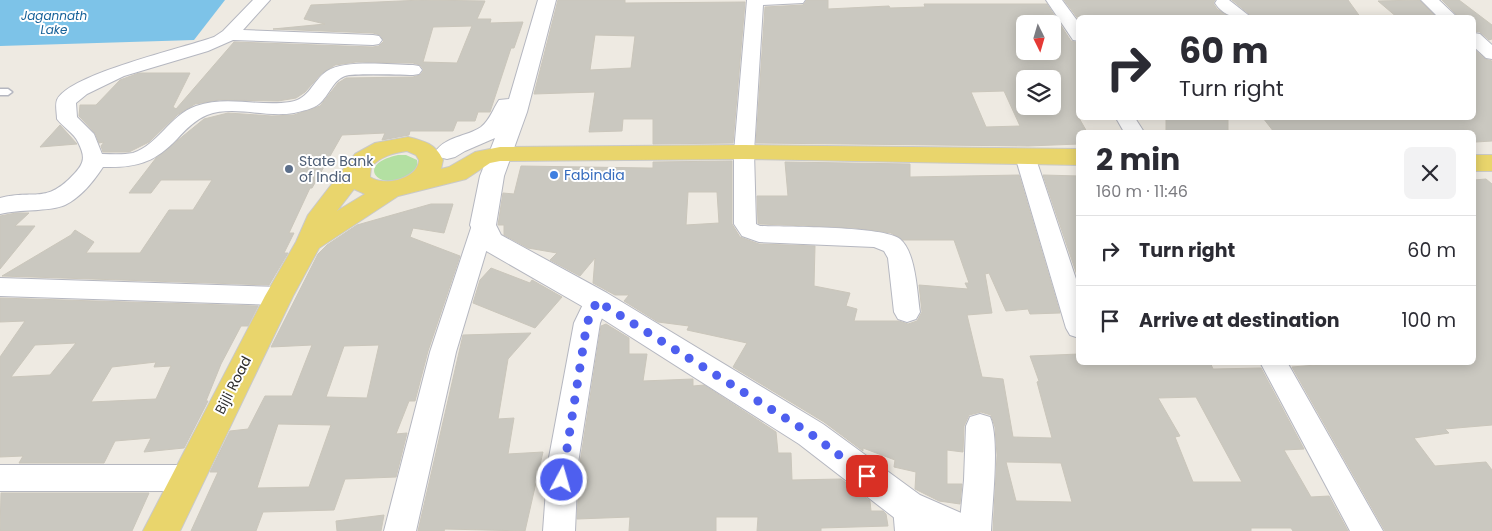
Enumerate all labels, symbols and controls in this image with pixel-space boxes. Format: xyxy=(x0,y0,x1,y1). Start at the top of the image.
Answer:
water label: Jagannath Lake xyxy=(21,7,87,38)
north arrow xyxy=(1016,15,1061,60)
map controls xyxy=(1016,15,1061,115)
text: 60 m xyxy=(1179,26,1269,75)
icon: right xyxy=(1096,35,1161,100)
button: layers xyxy=(1016,70,1061,115)
text: Turn right xyxy=(1179,73,1284,104)
text: 2 min xyxy=(1096,138,1180,181)
button: close xyxy=(1404,147,1456,199)
place label: State Bank of India xyxy=(299,151,374,187)
marker: State Bank of India xyxy=(283,163,295,175)
place label: Fabindia xyxy=(564,165,625,185)
marker: Fabindia xyxy=(548,169,560,181)
text: 160 m · 11:46 xyxy=(1096,180,1188,203)
icon: right xyxy=(1096,237,1124,265)
text: Turn right xyxy=(1139,237,1235,264)
text: 60 m xyxy=(1407,237,1456,264)
icon: arrive xyxy=(1096,307,1124,335)
text: Arrive at destination xyxy=(1139,307,1340,334)
text: 100 m xyxy=(1401,307,1456,334)
street label: Bijli Road xyxy=(210,353,256,417)
position arrow xyxy=(535,453,587,505)
pin xyxy=(846,455,888,497)
icon: arrive xyxy=(853,462,881,490)

